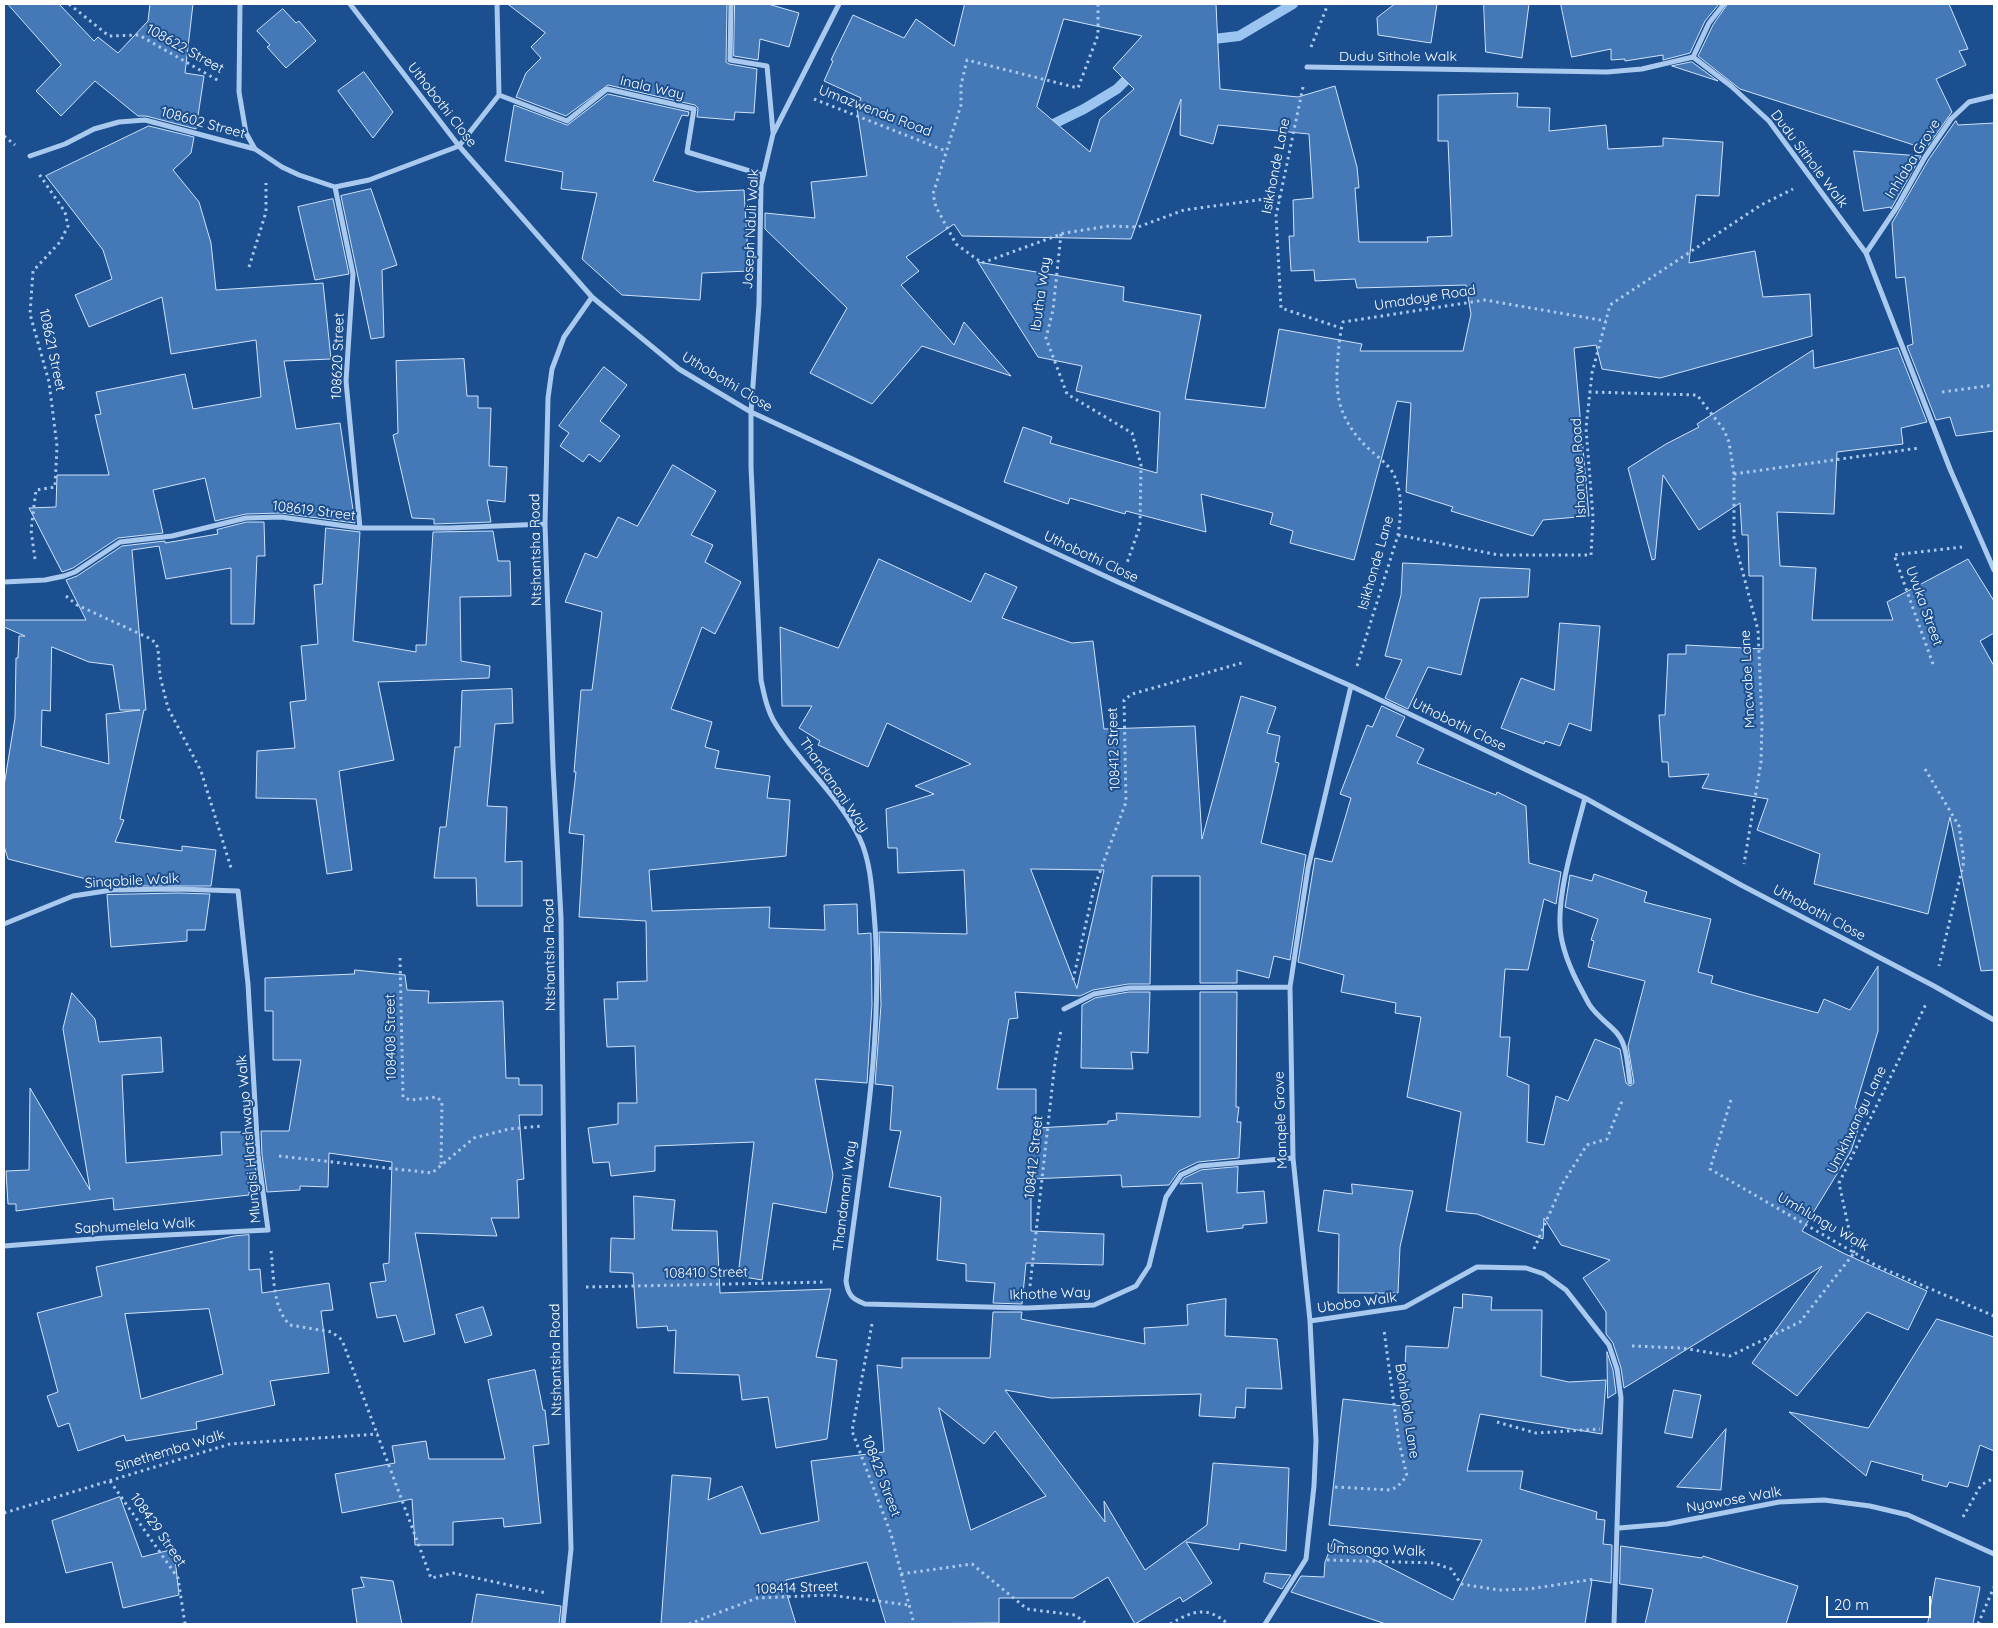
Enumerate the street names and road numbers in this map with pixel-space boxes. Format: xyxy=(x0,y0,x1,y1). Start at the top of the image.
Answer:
street label: 108622 Street xyxy=(143,21,227,77)
street label: Dudu Sithole Walk xyxy=(1339,49,1457,65)
street label: Uthobothi Close xyxy=(404,59,480,151)
street label: Inala Way xyxy=(618,72,686,104)
street label: Umazwenda Road xyxy=(816,82,934,140)
street label: 108602 Street xyxy=(159,104,247,142)
street label: Dudu Sithole Walk xyxy=(1767,107,1851,211)
street label: Inhlaba Grove xyxy=(1882,116,1944,202)
street label: Isikhonde Lane xyxy=(1258,117,1294,215)
street label: Joseph Nduli Walk xyxy=(739,168,763,290)
street label: Ibutha Way xyxy=(1027,256,1055,332)
street label: Umadoye Road xyxy=(1373,282,1477,314)
street label: 108621 Street xyxy=(35,307,69,393)
street label: 108620 Street xyxy=(328,312,348,400)
street label: Uthobothi Close xyxy=(679,348,775,416)
street label: Ishongwe Road xyxy=(1568,417,1590,519)
street label: Ntshantsha Road xyxy=(527,493,545,607)
street label: 108619 Street xyxy=(271,498,357,524)
street label: Isikhonde Lane xyxy=(1355,514,1397,612)
street label: Uthobothi Close xyxy=(1041,528,1141,586)
street label: Uvuka Street xyxy=(1902,564,1946,648)
street label: Mncwabe Lane xyxy=(1737,630,1759,728)
street label: Uthobothi Close xyxy=(1409,695,1509,755)
street label: 108412 Street xyxy=(1104,707,1124,791)
street label: Thandanani Way xyxy=(795,735,873,835)
street label: Sinqobile Walk xyxy=(84,870,180,892)
street label: Uthobothi Close xyxy=(1770,881,1868,945)
street label: Ntshantsha Road xyxy=(541,898,559,1012)
street label: 108408 Street xyxy=(382,994,400,1080)
street label: Mlungisi Hlatshwayo Walk xyxy=(233,1054,265,1224)
street label: Umkhwangu Lane xyxy=(1824,1063,1890,1177)
street label: Manqele Grove xyxy=(1271,1071,1291,1169)
street label: 108412 Street xyxy=(1021,1115,1047,1199)
street label: Thandanani Way xyxy=(830,1140,860,1252)
street label: Umhlungu Walk xyxy=(1774,1189,1872,1255)
street label: Saphumelela Walk xyxy=(74,1214,196,1238)
street label: 108410 Street xyxy=(664,1264,748,1282)
street label: Ikhothe Way xyxy=(1009,1284,1091,1304)
street label: Ubobo Walk xyxy=(1316,1289,1398,1317)
street label: Ntshantsha Road xyxy=(547,1303,565,1417)
street label: Bohlololo Lane xyxy=(1391,1362,1423,1460)
street label: Sinethemba Walk xyxy=(113,1426,227,1476)
street label: 108425 Street xyxy=(858,1433,904,1519)
street label: Nyawose Walk xyxy=(1685,1483,1783,1517)
street label: 108429 Street xyxy=(126,1490,190,1570)
street label: Umsongo Walk xyxy=(1326,1540,1426,1560)
street label: 108414 Street xyxy=(755,1578,839,1598)

